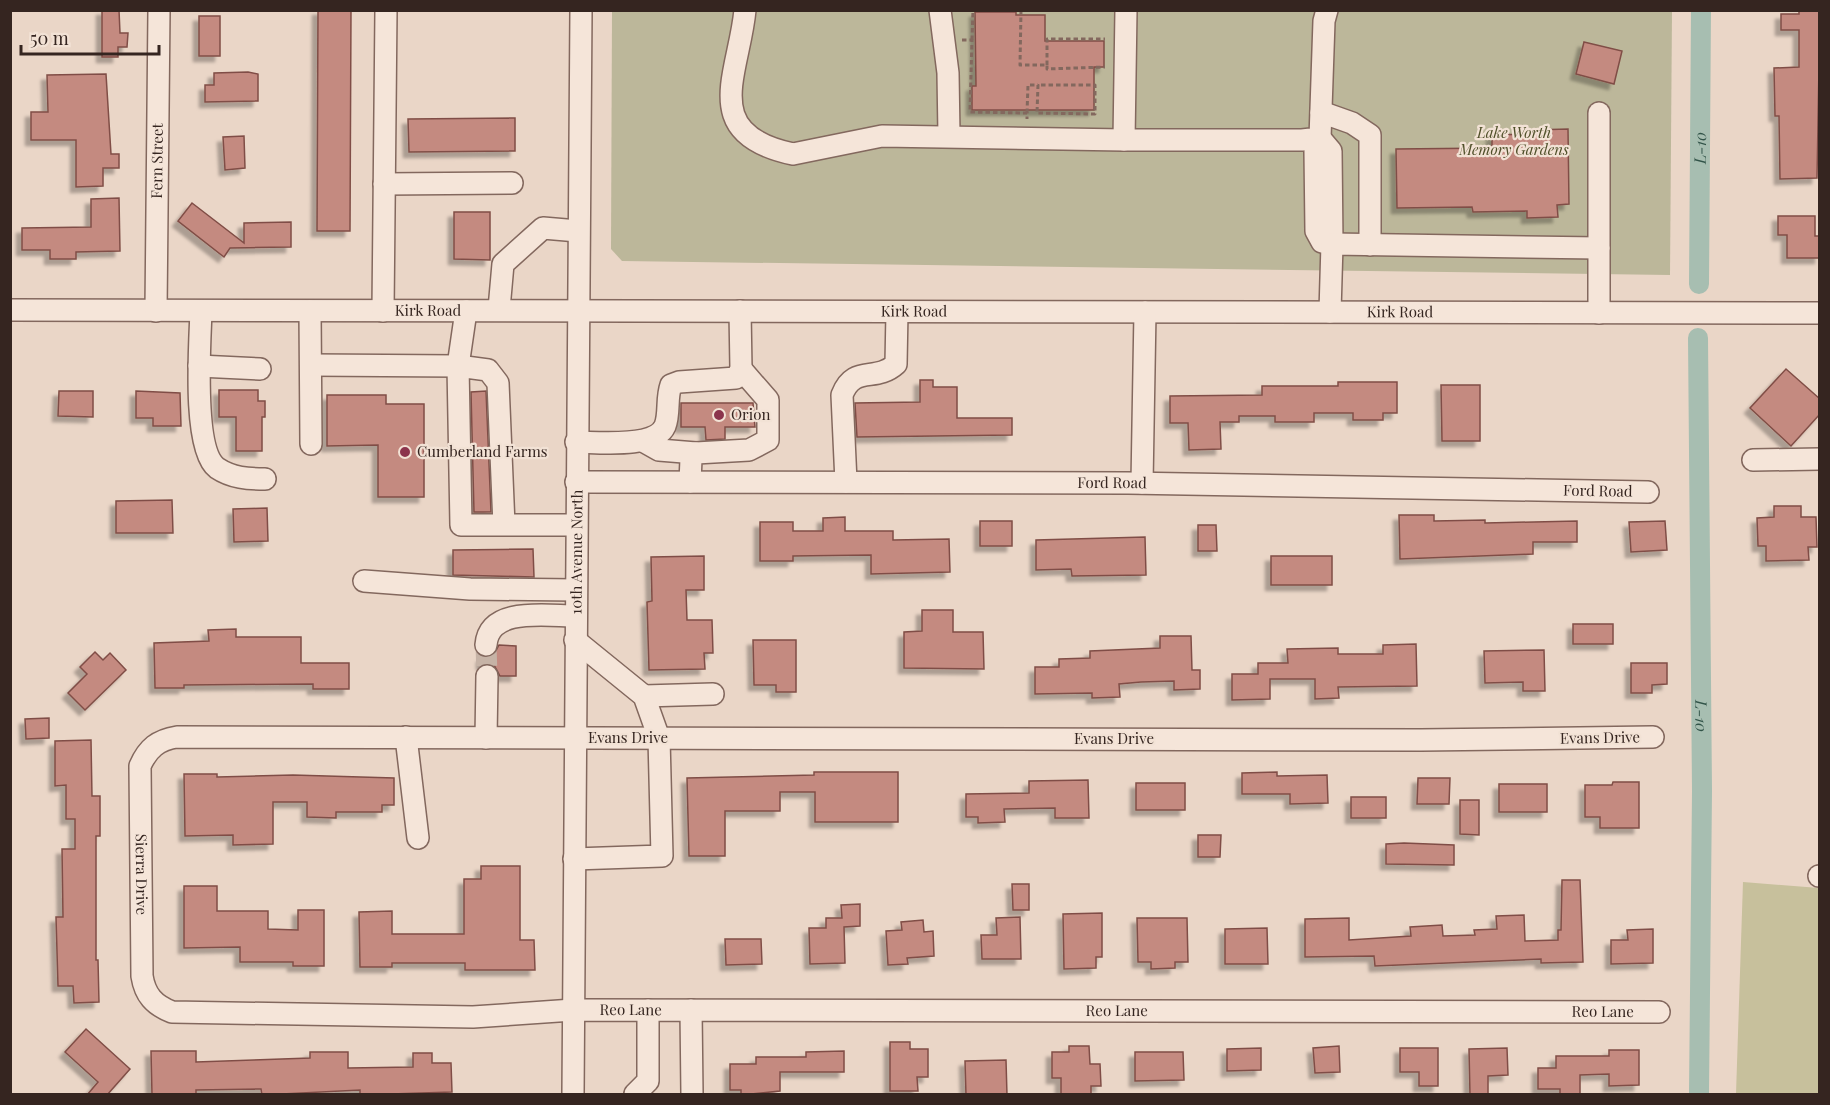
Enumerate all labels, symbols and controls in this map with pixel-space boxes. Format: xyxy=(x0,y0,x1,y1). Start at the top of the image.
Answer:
scale bar xyxy=(21,18,159,56)
text: 50 m xyxy=(30,26,69,50)
street label: Fern Street xyxy=(146,122,167,199)
park label: Lake Worth Memory Gardens xyxy=(1458,122,1569,159)
water label: L-10 xyxy=(1689,132,1710,165)
street label: Kirk Road xyxy=(395,300,462,320)
street label: Kirk Road xyxy=(881,300,948,321)
street label: Kirk Road xyxy=(1367,301,1434,321)
place label: Orion xyxy=(731,404,770,424)
marker: Orion xyxy=(712,408,726,422)
place label: Cumberland Farms xyxy=(417,441,547,461)
marker: Cumberland Farms xyxy=(398,445,412,459)
street label: Ford Road xyxy=(1077,472,1147,492)
street label: Ford Road xyxy=(1563,480,1633,501)
street label: 10th Avenue North xyxy=(566,489,586,614)
water label: L-10 xyxy=(1691,699,1712,732)
street label: Evans Drive xyxy=(1560,726,1640,748)
street label: Evans Drive xyxy=(588,727,668,747)
street label: Evans Drive xyxy=(1074,728,1154,748)
street label: Sierra Drive xyxy=(132,834,152,915)
street label: Reo Lane xyxy=(600,999,662,1019)
street label: Reo Lane xyxy=(1086,1000,1148,1020)
street label: Reo Lane xyxy=(1572,1001,1634,1021)

